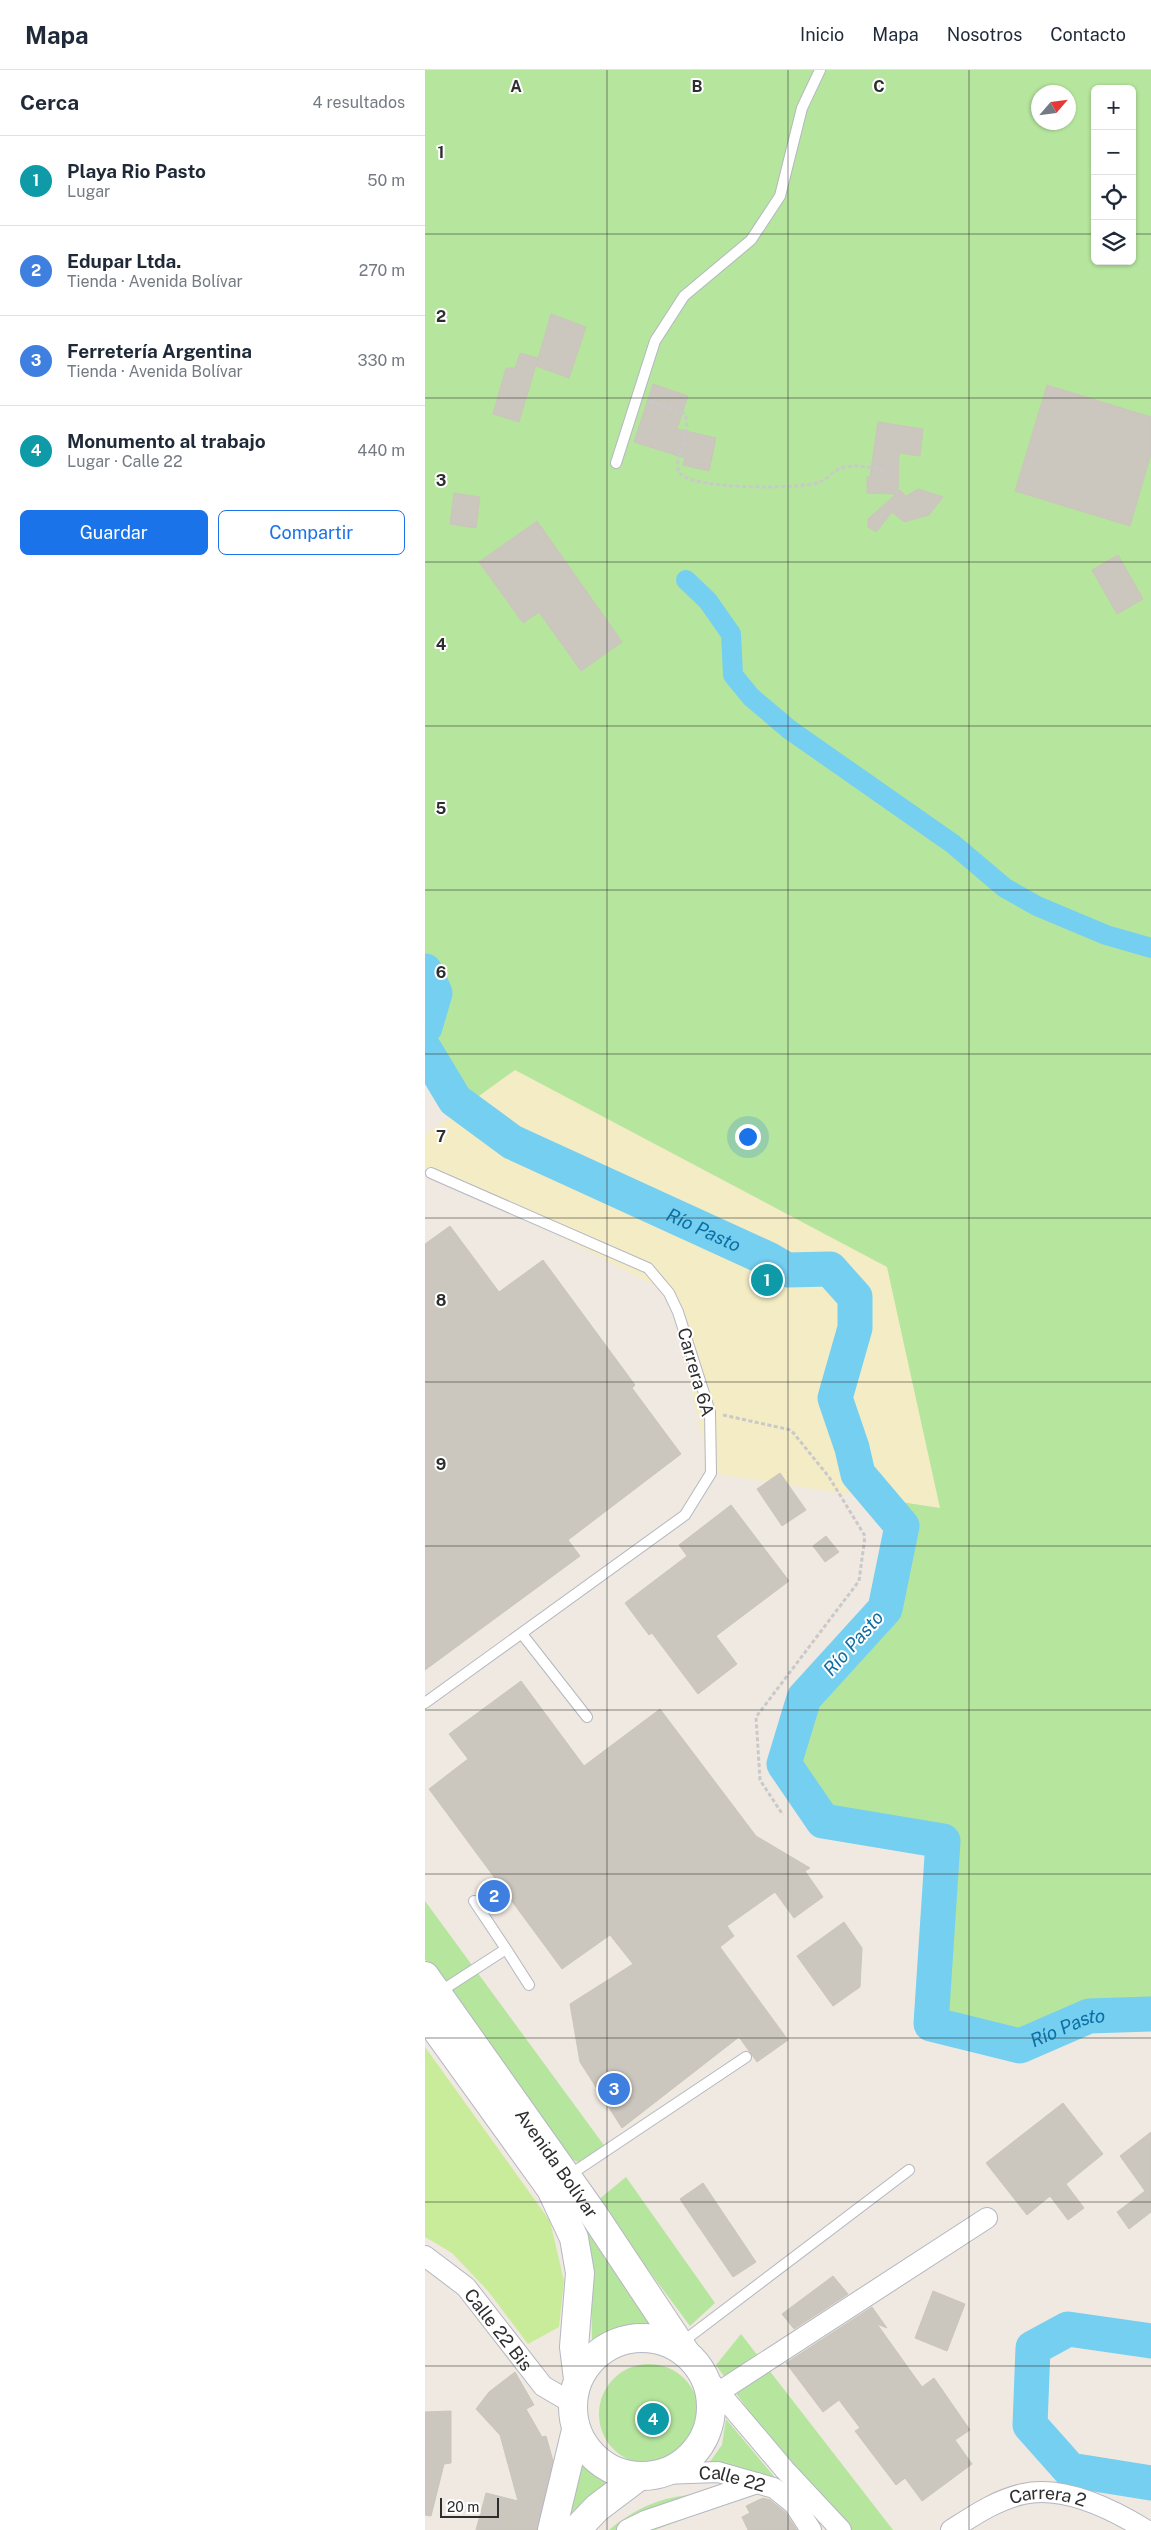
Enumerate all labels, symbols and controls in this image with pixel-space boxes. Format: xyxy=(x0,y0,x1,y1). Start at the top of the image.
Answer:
text: Mapa xyxy=(25,21,89,49)
text: Inicio xyxy=(800,24,844,45)
text: Mapa xyxy=(872,24,919,45)
text: Nosotros xyxy=(947,24,1022,45)
text: Contacto xyxy=(1050,24,1126,45)
text: A xyxy=(510,77,522,96)
text: B xyxy=(692,77,703,96)
text: C xyxy=(873,77,885,96)
north arrow xyxy=(1031,85,1076,130)
map controls xyxy=(1091,85,1136,265)
button: + xyxy=(1091,85,1136,130)
text: Cerca xyxy=(20,90,79,115)
text: 4 resultados xyxy=(313,93,405,112)
button: − xyxy=(1091,130,1136,175)
text: 1 xyxy=(438,143,444,162)
text: Playa Rio Pasto xyxy=(67,160,206,182)
text: 1 xyxy=(33,171,39,190)
text: 50 m xyxy=(367,171,405,190)
button: locate xyxy=(1091,175,1136,220)
text: Lugar xyxy=(67,182,110,201)
button: layers xyxy=(1091,220,1136,265)
text: Edupar Ltda. xyxy=(67,250,181,272)
text: 2 xyxy=(31,261,41,280)
text: 270 m xyxy=(359,261,405,280)
text: Tienda · Avenida Bolívar xyxy=(67,272,243,291)
text: 2 xyxy=(436,307,446,326)
text: Ferretería Argentina xyxy=(67,340,252,362)
text: 3 xyxy=(31,351,41,370)
text: 330 m xyxy=(358,351,405,370)
text: Tienda · Avenida Bolívar xyxy=(67,362,243,381)
text: Monumento al trabajo xyxy=(67,430,266,452)
text: 4 xyxy=(31,441,41,460)
text: 440 m xyxy=(357,441,405,460)
text: Lugar · Calle 22 xyxy=(67,452,182,471)
text: 3 xyxy=(436,471,446,490)
button: Guardar xyxy=(20,510,208,555)
button: Compartir xyxy=(218,510,405,555)
text: 4 xyxy=(436,635,447,654)
text: 5 xyxy=(436,799,447,818)
text: 6 xyxy=(436,963,446,982)
your location xyxy=(735,1124,761,1150)
text: 7 xyxy=(436,1127,446,1146)
water label: Río Pasto xyxy=(663,1203,744,1256)
pin: 1 xyxy=(751,1261,783,1299)
text: 8 xyxy=(436,1291,447,1310)
street label: Carrera 6A xyxy=(673,1325,719,1419)
text: 9 xyxy=(436,1455,446,1474)
water label: Río Pasto xyxy=(818,1606,888,1680)
pin: 2 xyxy=(478,1877,510,1915)
water label: Río Pasto xyxy=(1027,2004,1105,2051)
pin: 3 xyxy=(598,2070,630,2108)
street label: Avenida Bolívar xyxy=(511,2104,603,2222)
street label: Calle 22 Bis xyxy=(460,2284,537,2375)
pin: 4 xyxy=(637,2400,669,2438)
street label: Calle 22 xyxy=(698,2461,768,2496)
street label: Carrera 2 xyxy=(1006,2482,1089,2510)
scale bar xyxy=(440,2495,499,2518)
text: 20 m xyxy=(447,2499,479,2515)

